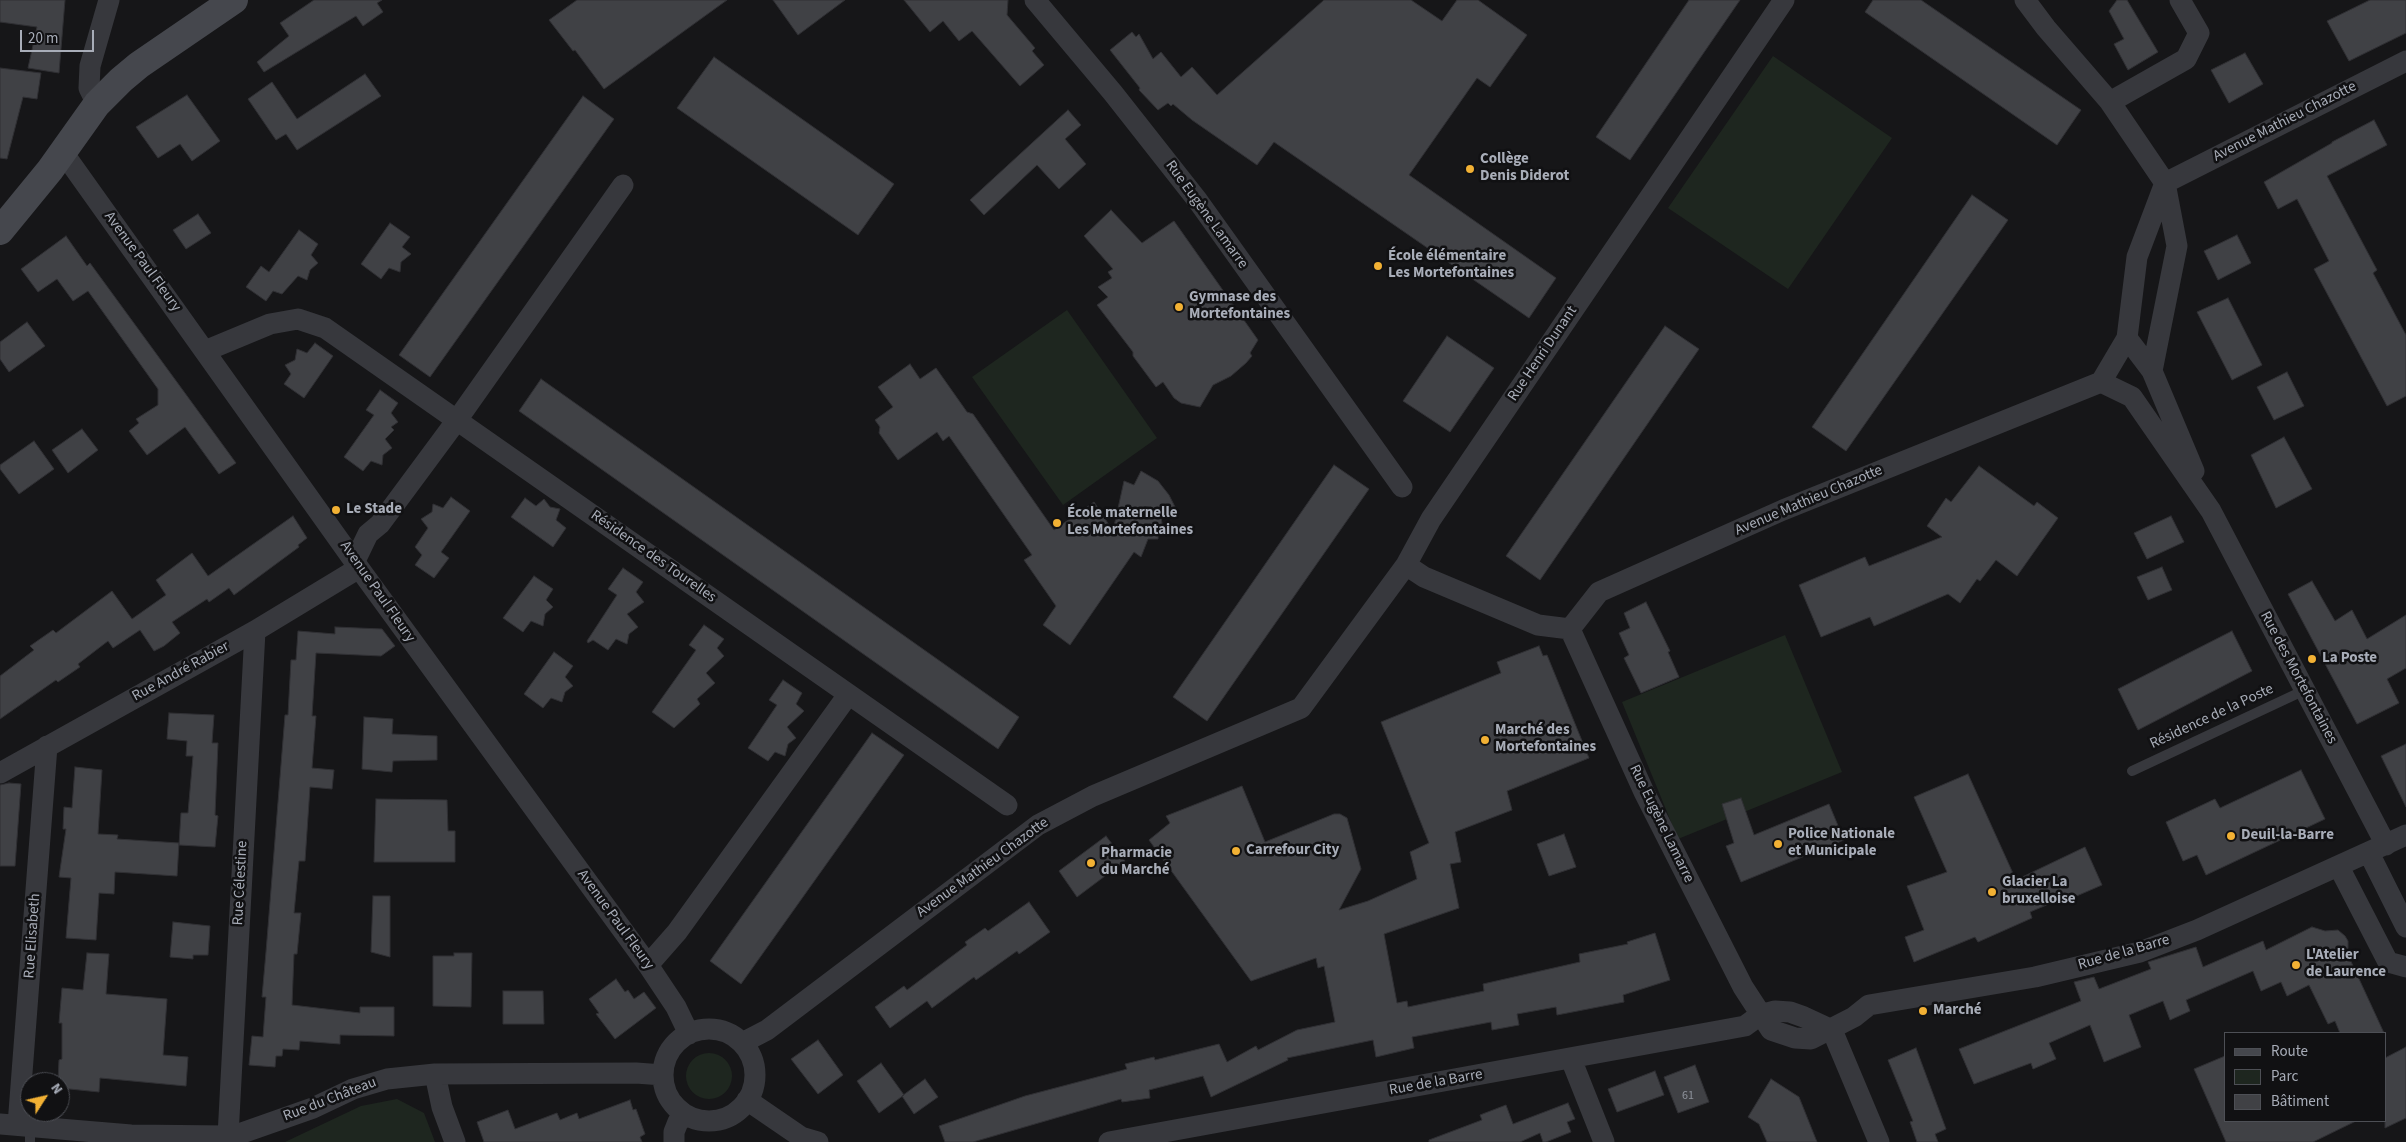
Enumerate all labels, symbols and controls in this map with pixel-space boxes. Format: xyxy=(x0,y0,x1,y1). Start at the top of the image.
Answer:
scale bar xyxy=(22,20,96,52)
text: 20 m xyxy=(28,28,58,49)
street label: Avenue Mathieu Chazotte xyxy=(2210,78,2360,166)
place label: Collège Denis Diderot xyxy=(1480,151,1569,186)
street label: Rue Eugène Lamarre xyxy=(1161,157,1251,273)
marker: Collège Denis Diderot xyxy=(1464,163,1476,175)
street label: Avenue Paul Fleury xyxy=(100,209,184,315)
place label: École élémentaire Les Mortefontaines xyxy=(1388,248,1514,283)
marker: École élémentaire Les Mortefontaines xyxy=(1372,260,1384,272)
place label: Gymnase des Mortefontaines xyxy=(1189,289,1290,324)
marker: Gymnase des Mortefontaines xyxy=(1173,301,1185,313)
street label: Rue Henri Dunant xyxy=(1505,303,1581,405)
street label: Avenue Mathieu Chazotte xyxy=(1733,462,1885,540)
place label: Le Stade xyxy=(346,501,402,519)
marker: Le Stade xyxy=(330,504,342,516)
place label: École maternelle Les Mortefontaines xyxy=(1067,505,1193,540)
street label: Résidence des Tourelles xyxy=(587,507,719,607)
marker: École maternelle Les Mortefontaines xyxy=(1051,517,1063,529)
street label: Avenue Paul Fleury xyxy=(335,538,419,646)
street label: Rue des Mortefontaines xyxy=(2256,609,2340,747)
street label: Rue André Rabier xyxy=(129,638,233,706)
place label: La Poste xyxy=(2322,650,2377,668)
marker: La Poste xyxy=(2306,653,2318,665)
street label: Résidence de la Poste xyxy=(2147,680,2277,754)
place label: Marché des Mortefontaines xyxy=(1495,722,1596,757)
marker: Marché des Mortefontaines xyxy=(1479,734,1491,746)
street label: Rue Eugène Lamarre xyxy=(1625,762,1697,886)
street label: Avenue Mathieu Chazotte xyxy=(914,814,1052,922)
place label: Police Nationale et Municipale xyxy=(1788,826,1895,861)
place label: Deuil-la-Barre xyxy=(2241,827,2334,845)
marker: Deuil-la-Barre xyxy=(2225,830,2237,842)
marker: Police Nationale et Municipale xyxy=(1772,838,1784,850)
street label: Rue Célestine xyxy=(230,840,252,926)
place label: Carrefour City xyxy=(1246,842,1339,860)
place label: Pharmacie du Marché xyxy=(1101,845,1172,880)
marker: Carrefour City xyxy=(1230,845,1242,857)
marker: Pharmacie du Marché xyxy=(1085,857,1097,869)
street label: Avenue Paul Fleury xyxy=(573,867,657,973)
place label: Glacier La bruxelloise xyxy=(2002,874,2076,909)
marker: Glacier La bruxelloise xyxy=(1986,886,1998,898)
street label: Rue Elisabeth xyxy=(21,893,45,979)
street label: Rue de la Barre xyxy=(2076,931,2172,975)
place label: L'Atelier de Laurence xyxy=(2306,947,2386,982)
marker: L'Atelier de Laurence xyxy=(2290,959,2302,971)
place label: Marché xyxy=(1933,1002,1982,1020)
marker: Marché xyxy=(1917,1005,1929,1017)
legend xyxy=(2224,1032,2386,1122)
text: Route xyxy=(2271,1041,2308,1062)
street label: Rue de la Barre xyxy=(1388,1066,1484,1100)
text: Parc xyxy=(2271,1066,2298,1087)
north arrow xyxy=(20,1072,70,1122)
street label: Rue du Château xyxy=(281,1074,379,1126)
text: N xyxy=(46,1079,67,1099)
house number: 61 xyxy=(1682,1089,1694,1103)
text: Bâtiment xyxy=(2271,1091,2329,1112)

